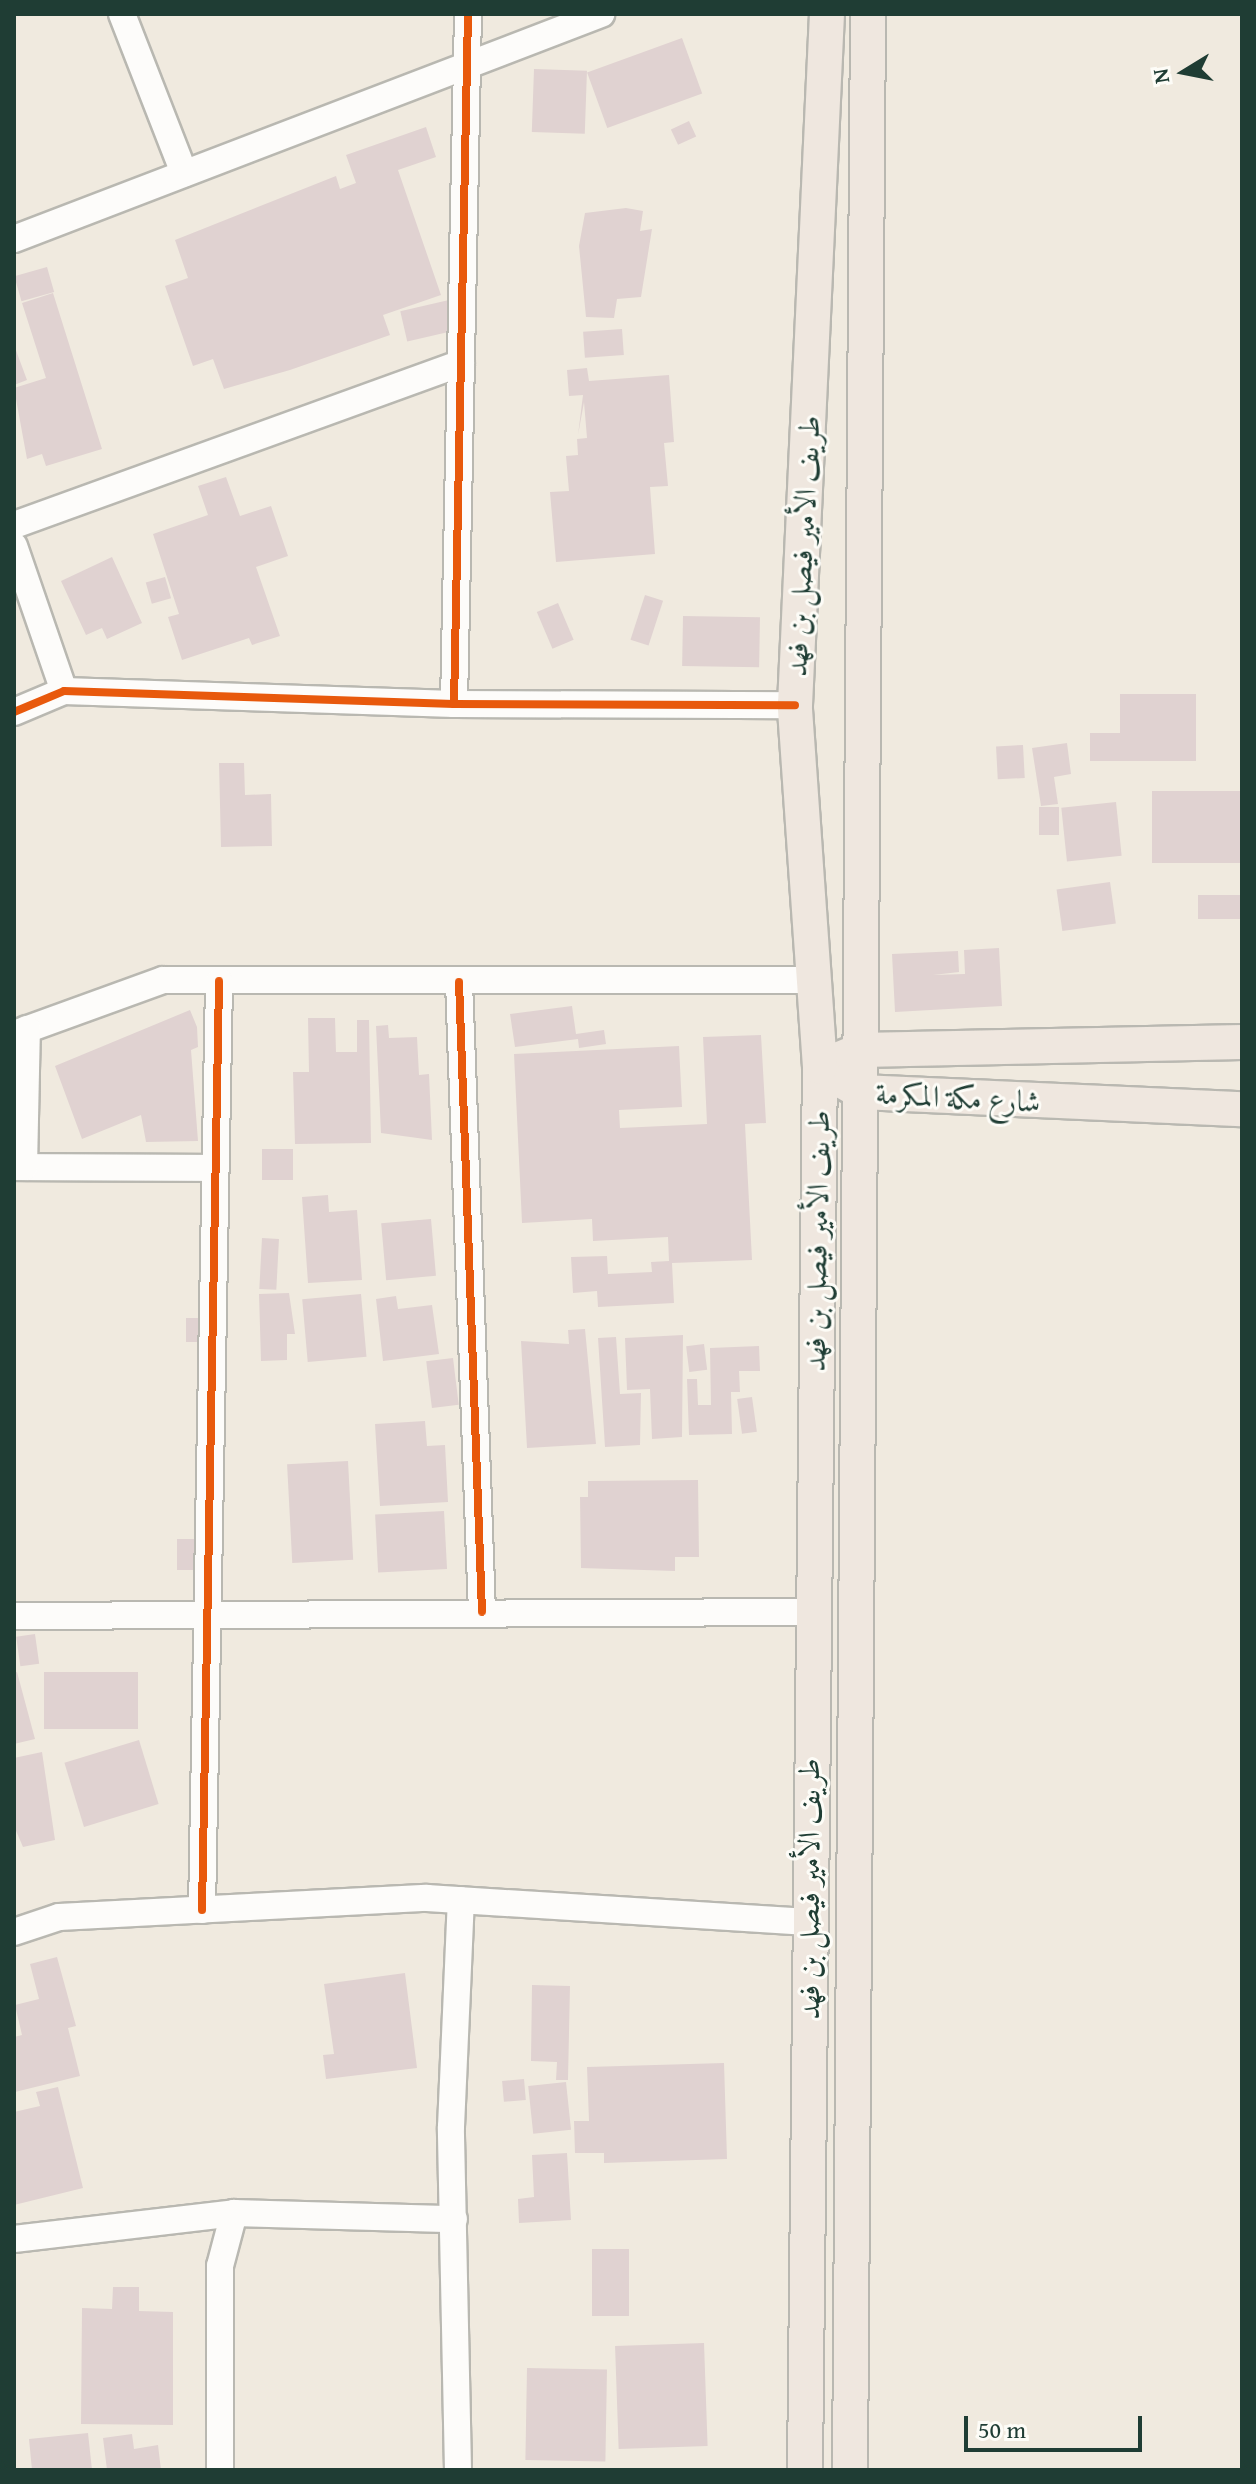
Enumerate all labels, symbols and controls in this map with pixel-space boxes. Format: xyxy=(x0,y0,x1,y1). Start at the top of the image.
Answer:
north arrow xyxy=(1144,32,1224,112)
text: N xyxy=(1143,66,1177,86)
street label: طريف الأمير فيصل بن فهد xyxy=(777,415,827,677)
street label: شارع مكة المكرمة xyxy=(875,1075,1041,1119)
street label: طريف الأمير فيصل بن فهد xyxy=(796,1110,836,1372)
street label: طريف الأمير فيصل بن فهد xyxy=(790,1758,826,2020)
scale bar xyxy=(968,2400,1146,2450)
text: 50 m xyxy=(978,2412,1026,2447)

